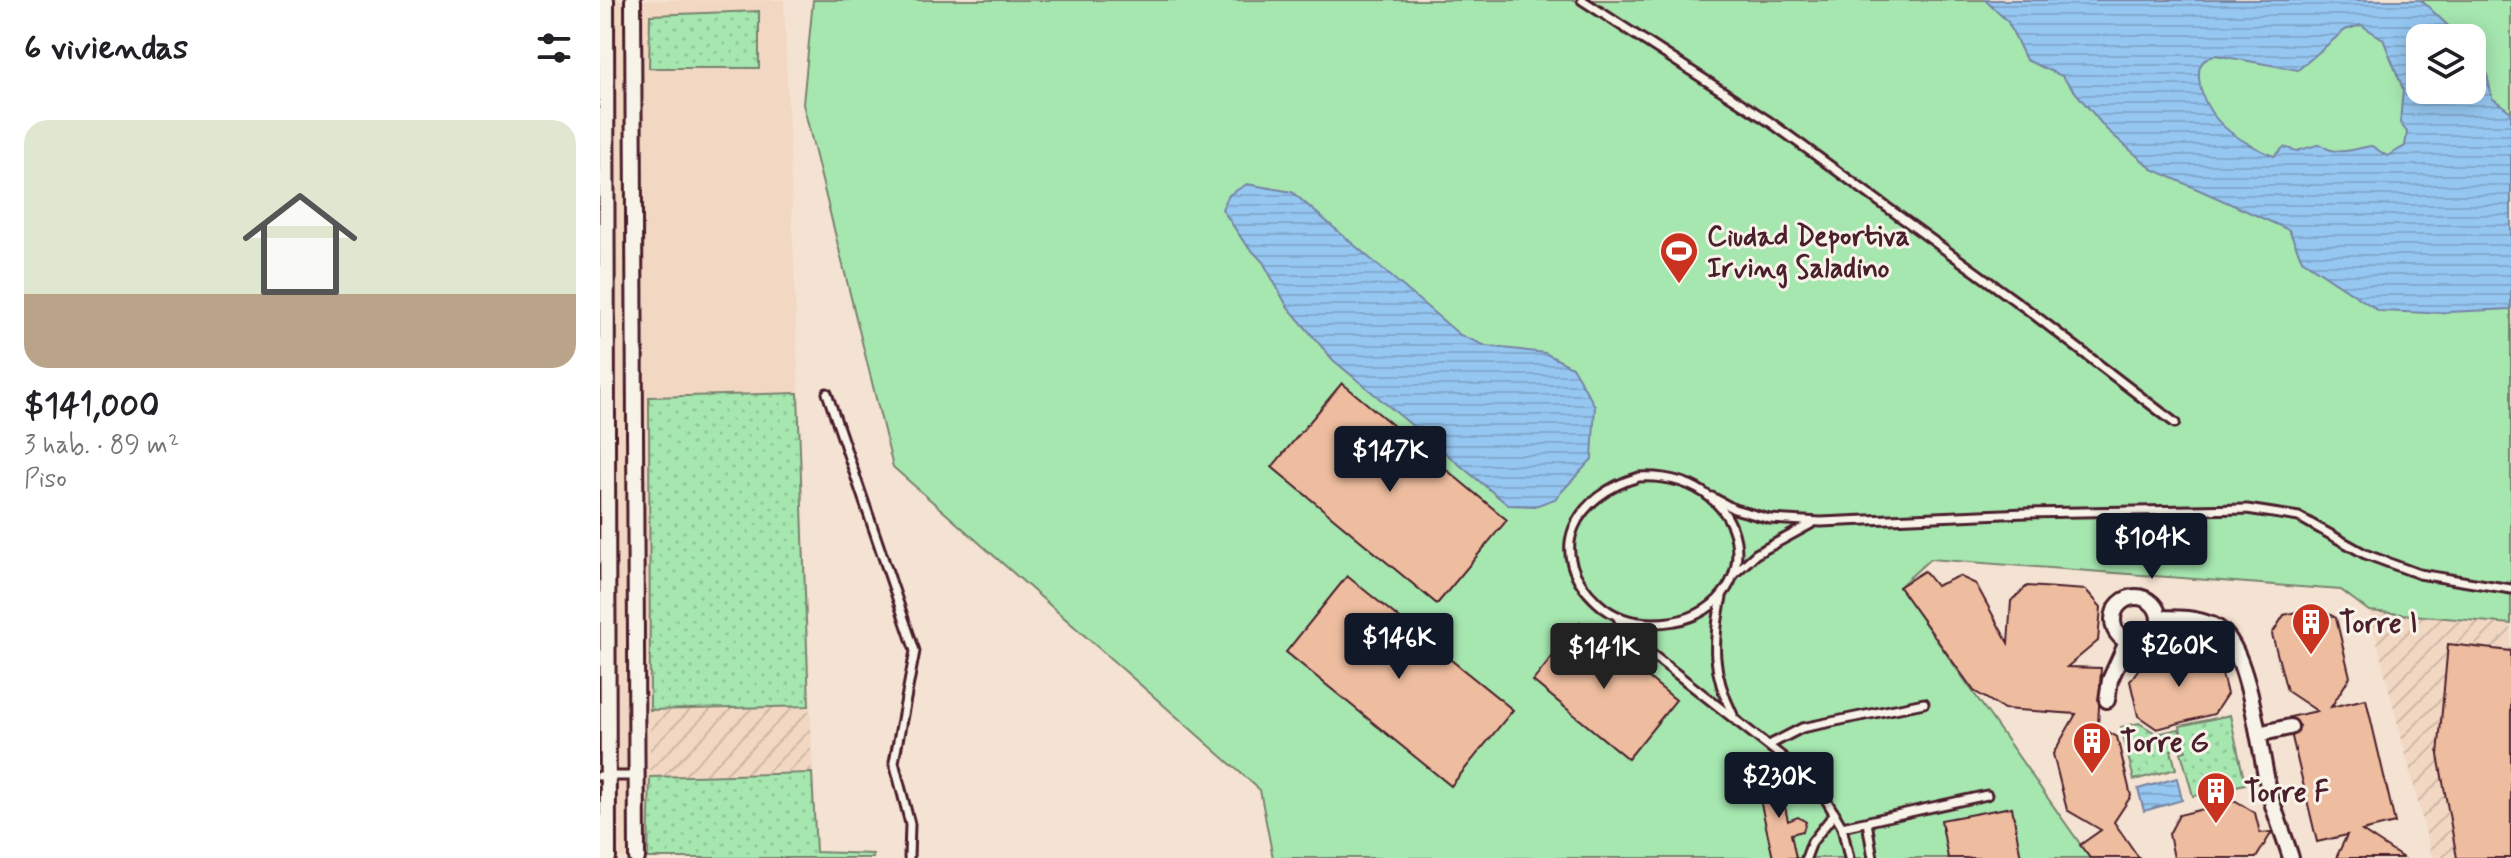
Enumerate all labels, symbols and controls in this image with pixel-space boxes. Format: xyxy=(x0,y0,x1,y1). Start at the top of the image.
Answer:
map controls xyxy=(2406,24,2486,104)
button: layers xyxy=(2406,24,2486,104)
text: 6 viviendas xyxy=(24,26,188,71)
icon: filters xyxy=(532,26,576,70)
icon: home xyxy=(228,172,372,316)
place label: Ciudad Deportiva Irving Saladino xyxy=(1707,219,1910,289)
sports icon: Ciudad Deportiva Irving Saladino xyxy=(1658,230,1700,285)
text: $141,000 xyxy=(24,384,159,429)
pin: $147K xyxy=(1334,426,1446,494)
text: 3 hab. · 89 m² xyxy=(24,429,179,463)
text: $147K xyxy=(1352,435,1428,469)
text: Piso xyxy=(24,463,67,497)
pin: $104K xyxy=(2096,513,2208,581)
text: $104K xyxy=(2114,522,2190,556)
building icon: Torre I xyxy=(2290,601,2332,656)
place label: Torre I xyxy=(2339,606,2418,643)
pin: $146K xyxy=(1343,613,1455,681)
pin: $260K xyxy=(2123,621,2235,689)
text: $146K xyxy=(1362,622,1436,656)
pin: $141K xyxy=(1548,623,1660,691)
text: $260K xyxy=(2141,630,2217,664)
text: $141K xyxy=(1568,632,1640,666)
building icon: Torre G xyxy=(2071,720,2113,775)
place label: Torre G xyxy=(2120,725,2209,762)
pin: $230K xyxy=(1723,752,1835,820)
text: $230K xyxy=(1742,761,1816,795)
building icon: Torre F xyxy=(2195,770,2237,825)
place label: Torre F xyxy=(2244,775,2329,812)

